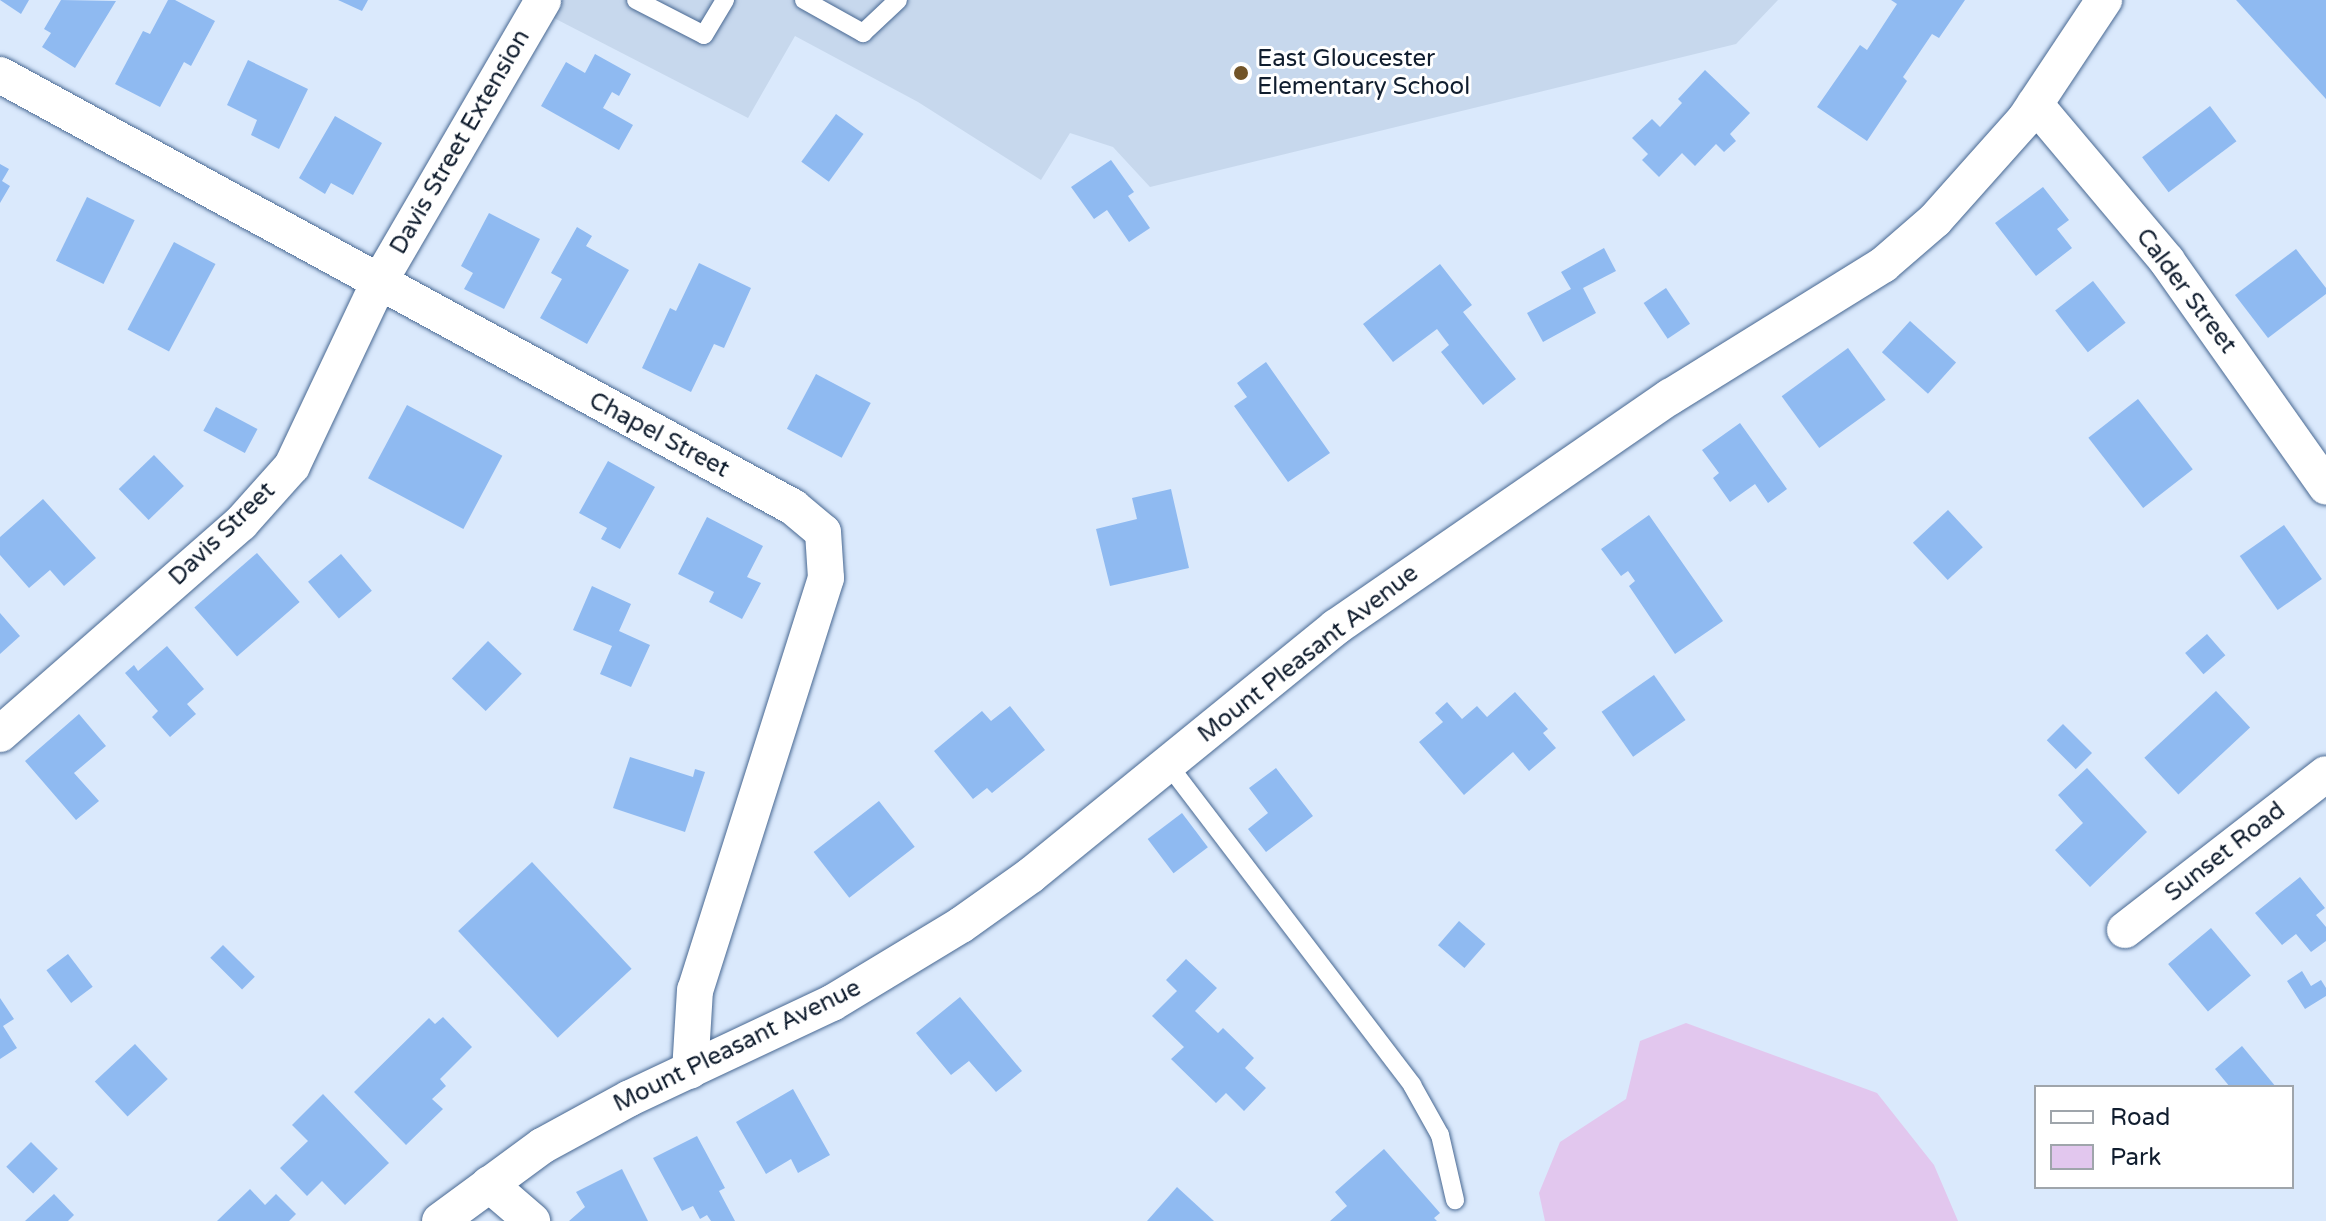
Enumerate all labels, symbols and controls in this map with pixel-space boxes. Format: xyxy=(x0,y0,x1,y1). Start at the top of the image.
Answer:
street label: Davis Street Extension xyxy=(384,25,536,259)
place label: East Gloucester Elementary School xyxy=(1257,45,1470,101)
marker: East Gloucester Elementary School xyxy=(1232,64,1250,82)
street label: Calder Street xyxy=(2130,223,2242,359)
street label: Chapel Street xyxy=(584,386,734,484)
street label: Davis Street xyxy=(163,476,281,592)
street label: Mount Pleasant Avenue xyxy=(1192,559,1424,749)
street label: Sunset Road xyxy=(2159,796,2291,908)
street label: Mount Pleasant Avenue xyxy=(609,974,865,1118)
legend xyxy=(2034,1085,2294,1189)
text: Road xyxy=(2110,1103,2170,1132)
text: Park xyxy=(2110,1143,2161,1172)

